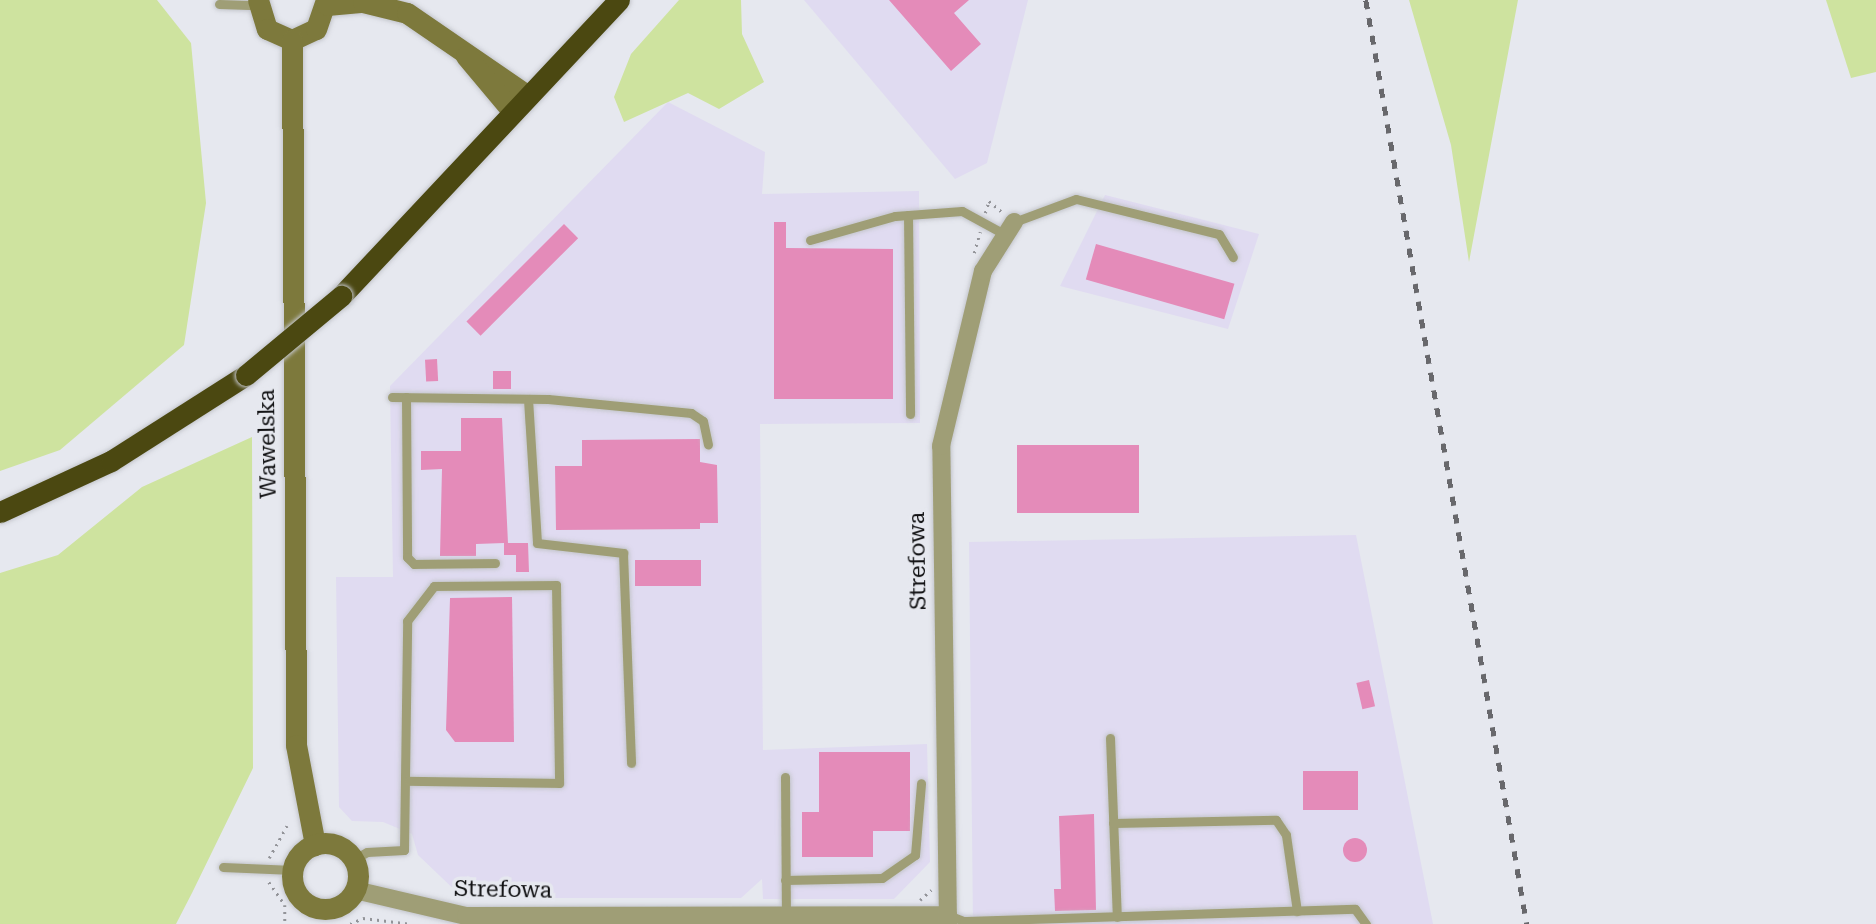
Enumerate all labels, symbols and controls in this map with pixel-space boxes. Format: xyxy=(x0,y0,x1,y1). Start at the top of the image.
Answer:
street label: Wawelska xyxy=(253,389,283,499)
street label: Strefowa xyxy=(903,512,933,610)
street label: Strefowa xyxy=(454,875,552,905)

